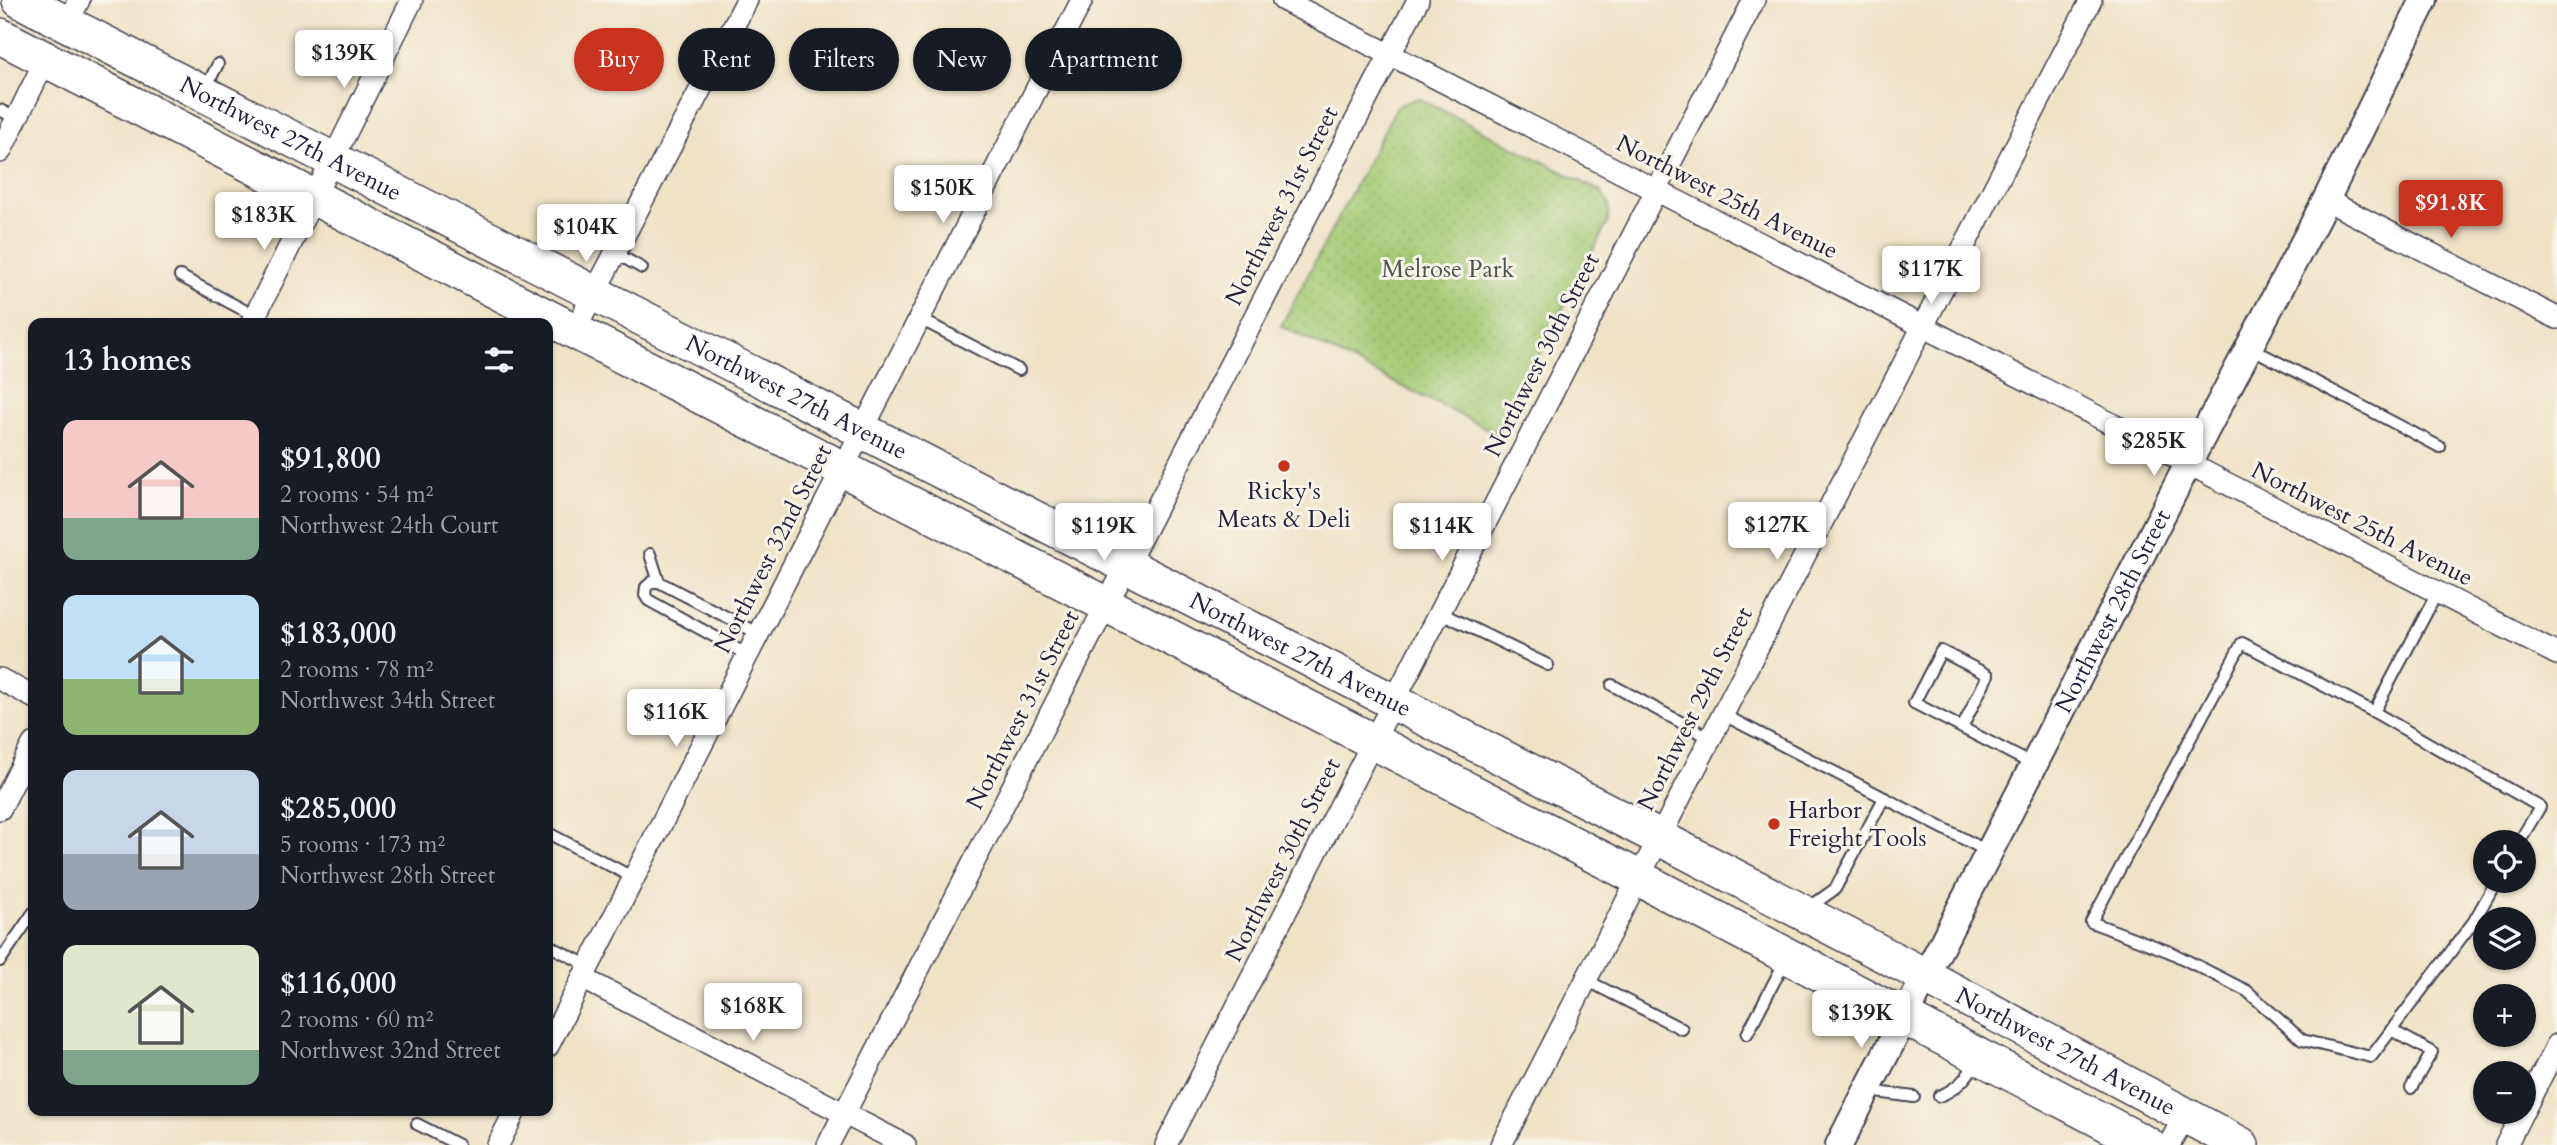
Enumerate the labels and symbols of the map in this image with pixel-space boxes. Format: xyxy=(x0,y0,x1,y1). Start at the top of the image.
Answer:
pin: $139K xyxy=(295,31,393,90)
street label: Northwest 27th Avenue xyxy=(174,68,407,209)
street label: Northwest 31st Street xyxy=(1217,100,1347,311)
street label: Northwest 25th Avenue xyxy=(1610,127,1844,267)
pin: $150K xyxy=(894,166,992,225)
pin: $91.8K xyxy=(2394,180,2508,240)
pin: $183K xyxy=(215,192,313,252)
pin: $104K xyxy=(537,204,635,264)
pin: $117K xyxy=(1882,246,1980,306)
street label: Northwest 30th Street xyxy=(1476,247,1608,463)
park label: Melrose Park xyxy=(1382,253,1515,286)
street label: Northwest 27th Avenue xyxy=(680,326,913,467)
pin: $285K xyxy=(2105,419,2203,478)
street label: Northwest 32nd Street xyxy=(706,439,840,659)
street label: Northwest 25th Avenue xyxy=(2245,454,2479,594)
marker: Ricky's Meats & Deli xyxy=(1276,458,1292,474)
place label: Ricky's Meats & Deli xyxy=(1217,475,1351,536)
pin: $127K xyxy=(1728,503,1826,562)
street label: Northwest 28th Street xyxy=(2047,503,2179,719)
pin: $119K xyxy=(1055,504,1153,563)
pin: $114K xyxy=(1393,504,1491,563)
street label: Northwest 27th Avenue xyxy=(1184,584,1417,725)
street label: Northwest 29th Street xyxy=(1629,601,1761,817)
street label: Northwest 31st Street xyxy=(958,604,1088,815)
pin: $116K xyxy=(627,690,725,749)
street label: Northwest 30th Street xyxy=(1217,752,1349,968)
place label: Harbor Freight Tools xyxy=(1788,794,1926,855)
marker: Harbor Freight Tools xyxy=(1766,816,1782,832)
street label: Northwest 27th Avenue xyxy=(1950,979,2181,1124)
pin: $168K xyxy=(704,984,802,1043)
pin: $139K xyxy=(1812,990,1910,1050)

